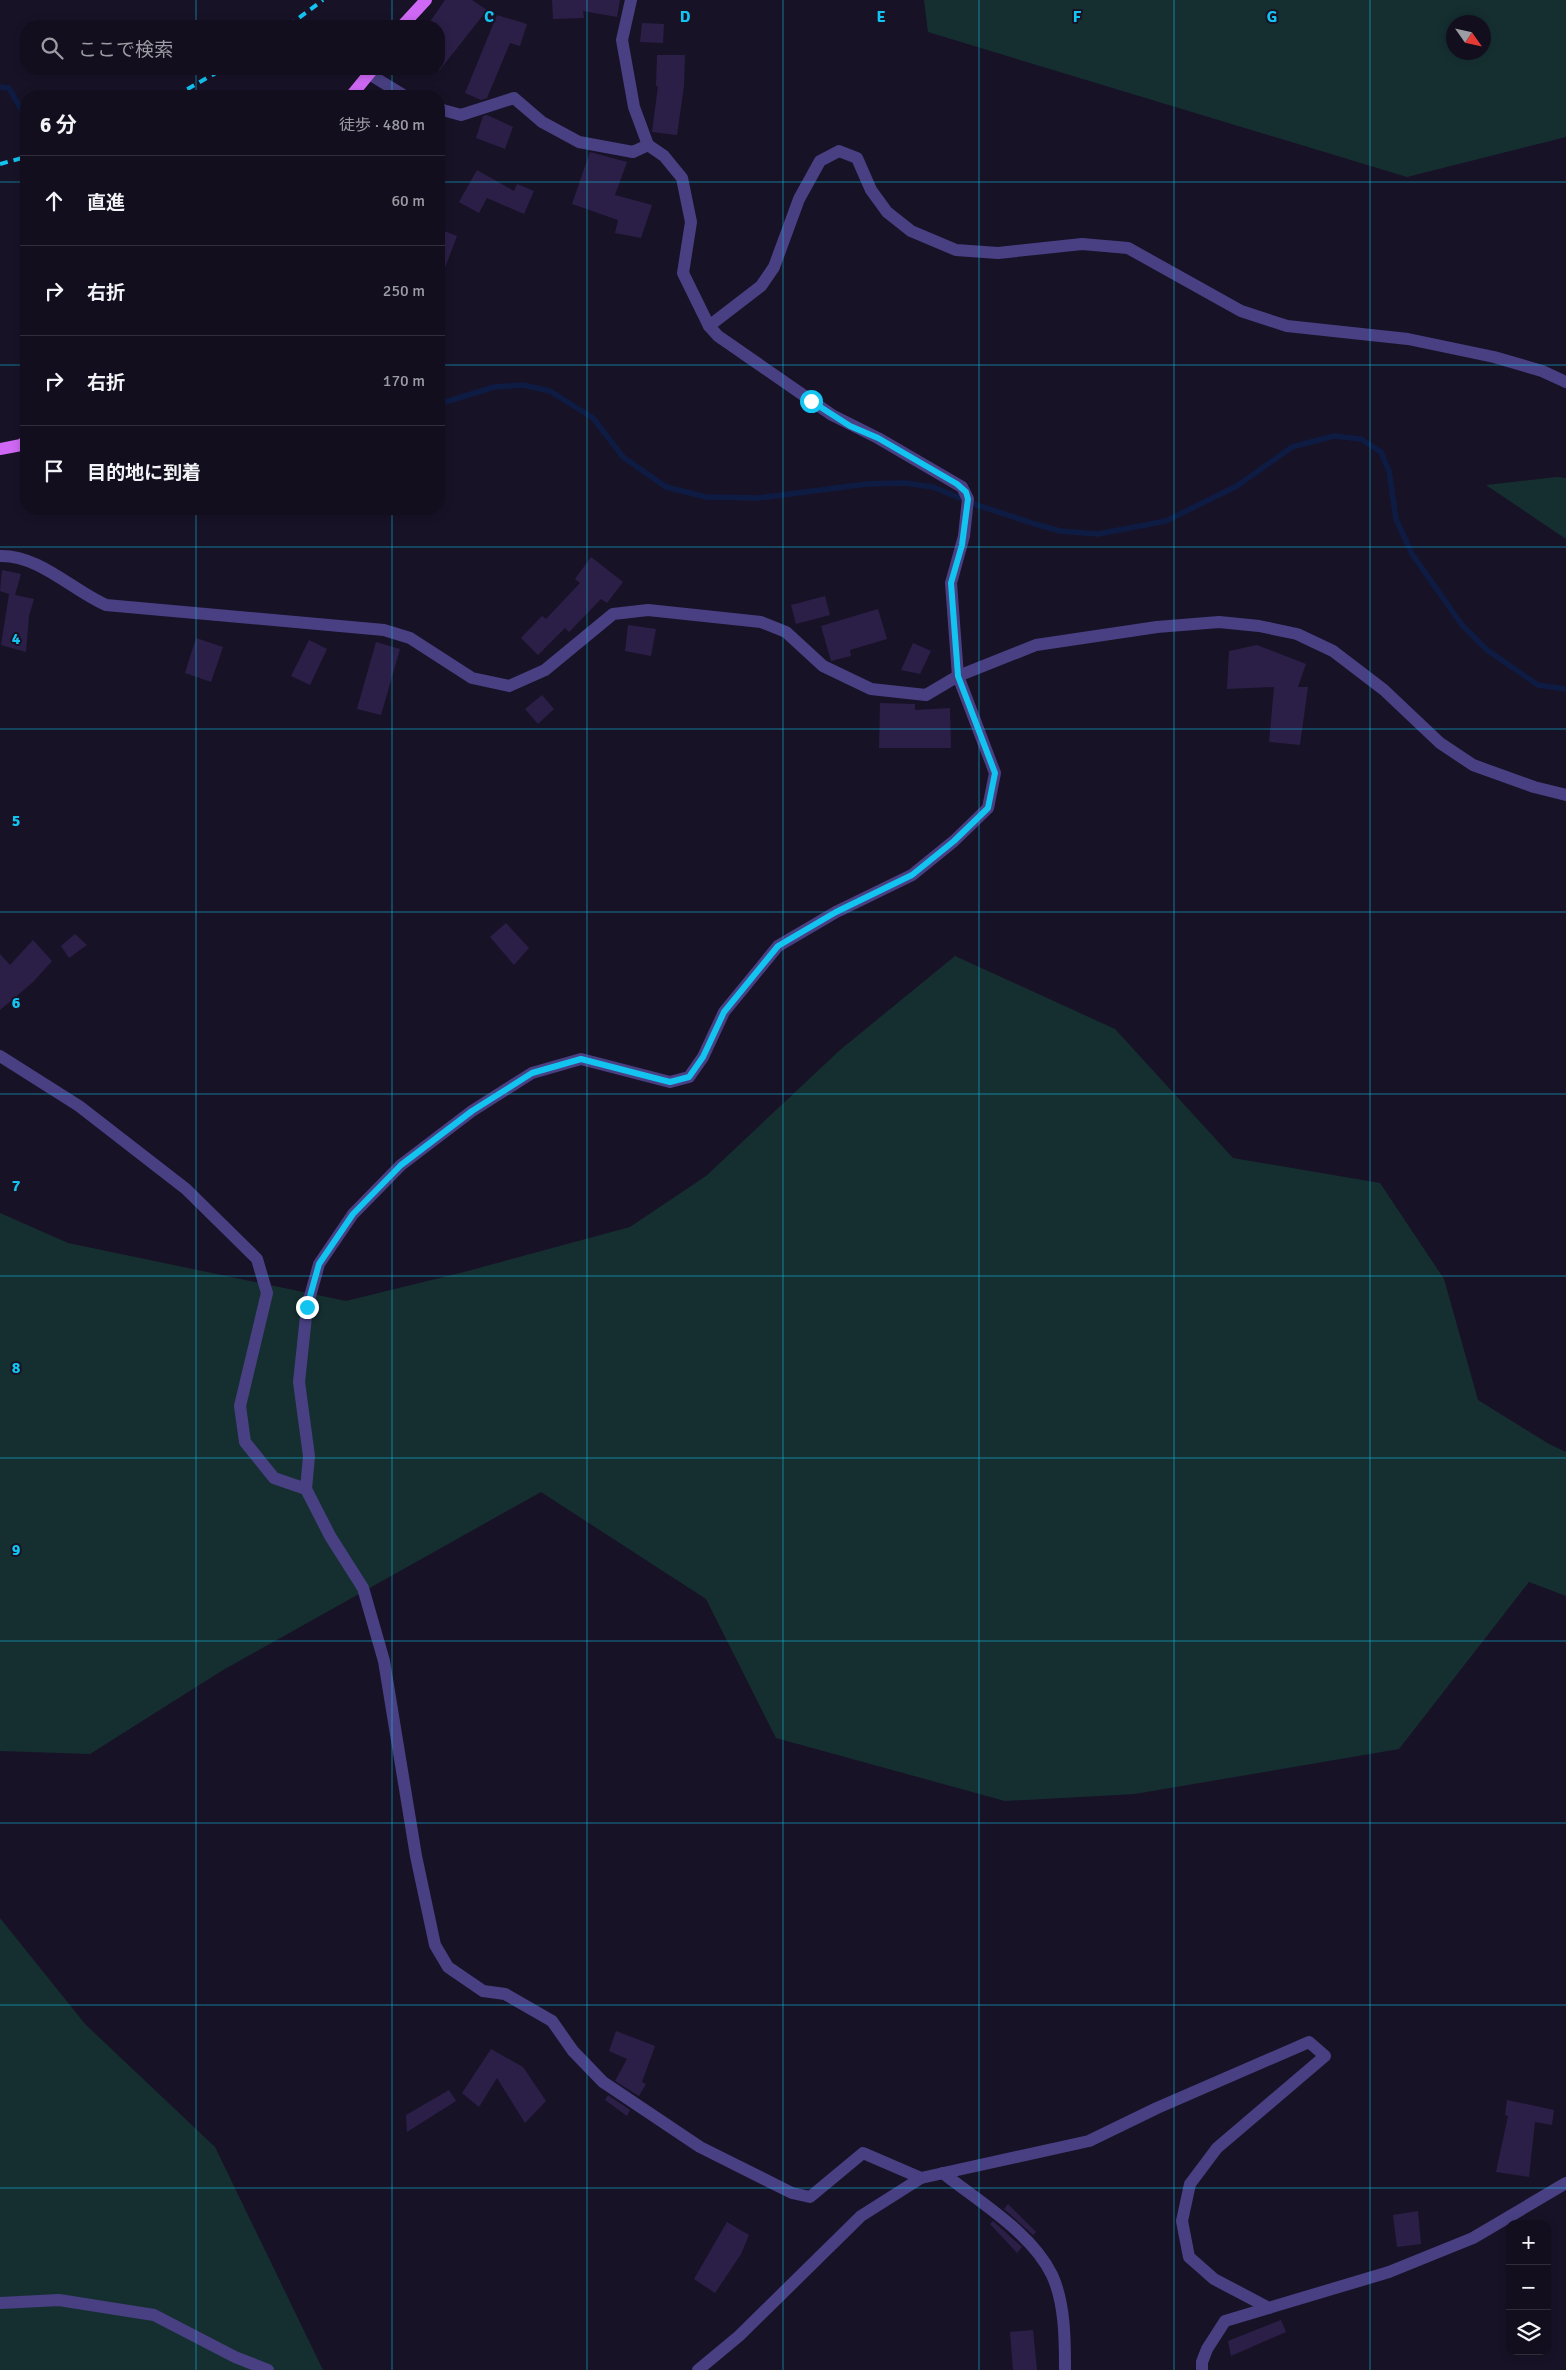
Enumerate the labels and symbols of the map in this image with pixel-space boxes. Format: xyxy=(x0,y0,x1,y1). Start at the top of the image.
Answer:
text: C xyxy=(484,7,494,27)
text: D xyxy=(680,7,691,27)
text: E xyxy=(876,7,886,27)
text: F xyxy=(1073,7,1082,27)
text: G xyxy=(1267,7,1277,27)
north arrow xyxy=(1446,15,1491,60)
route start xyxy=(800,390,823,413)
text: 4 xyxy=(12,629,21,649)
text: 5 xyxy=(12,811,20,831)
text: 6 xyxy=(12,993,21,1013)
text: 7 xyxy=(12,1176,21,1196)
route end xyxy=(296,1296,319,1319)
text: 8 xyxy=(12,1358,21,1378)
text: 9 xyxy=(12,1540,21,1560)

